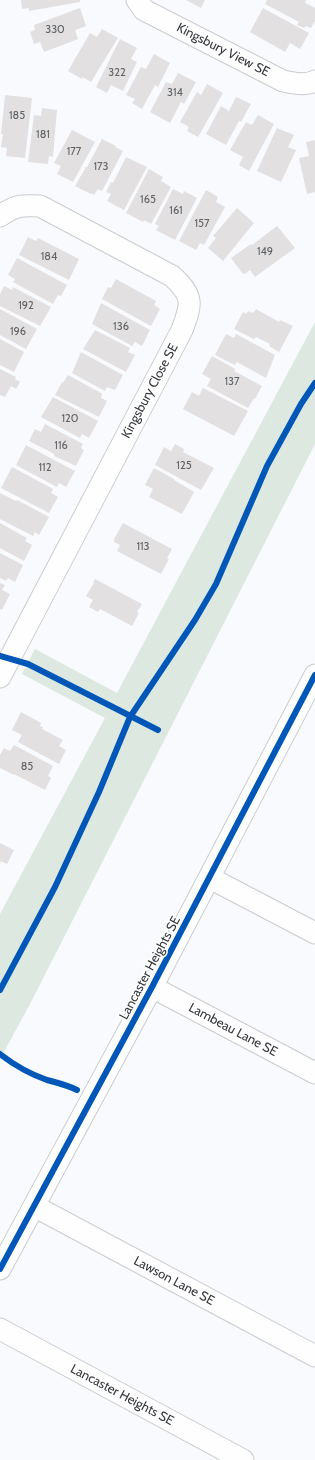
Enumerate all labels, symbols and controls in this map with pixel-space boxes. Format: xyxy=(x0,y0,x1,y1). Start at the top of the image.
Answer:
street label: Kingsbury View SE xyxy=(174,20,272,80)
house number: 330 xyxy=(45,23,65,37)
house number: 322 xyxy=(108,66,126,80)
house number: 314 xyxy=(167,86,183,100)
house number: 185 xyxy=(9,109,25,123)
house number: 181 xyxy=(36,128,50,142)
house number: 177 xyxy=(67,145,81,159)
house number: 173 xyxy=(93,160,109,174)
house number: 165 xyxy=(140,193,156,207)
house number: 161 xyxy=(169,204,183,218)
house number: 157 xyxy=(194,217,210,231)
house number: 149 xyxy=(257,245,273,259)
house number: 184 xyxy=(41,250,57,264)
house number: 192 xyxy=(18,299,34,313)
house number: 136 xyxy=(113,320,129,334)
house number: 196 xyxy=(10,325,26,339)
street label: Kingsbury Close SE xyxy=(118,341,182,441)
house number: 137 xyxy=(224,375,240,389)
house number: 120 xyxy=(61,412,79,426)
house number: 116 xyxy=(54,439,68,453)
house number: 125 xyxy=(176,459,192,473)
house number: 112 xyxy=(39,461,51,475)
house number: 113 xyxy=(136,540,150,554)
house number: 85 xyxy=(21,760,33,774)
street label: Lancaster Heights SE xyxy=(116,914,184,1022)
street label: Lambeau Lane SE xyxy=(186,1000,280,1060)
street label: Lawson Lane SE xyxy=(131,1253,217,1309)
street label: Lancaster Heights SE xyxy=(68,1361,176,1429)

